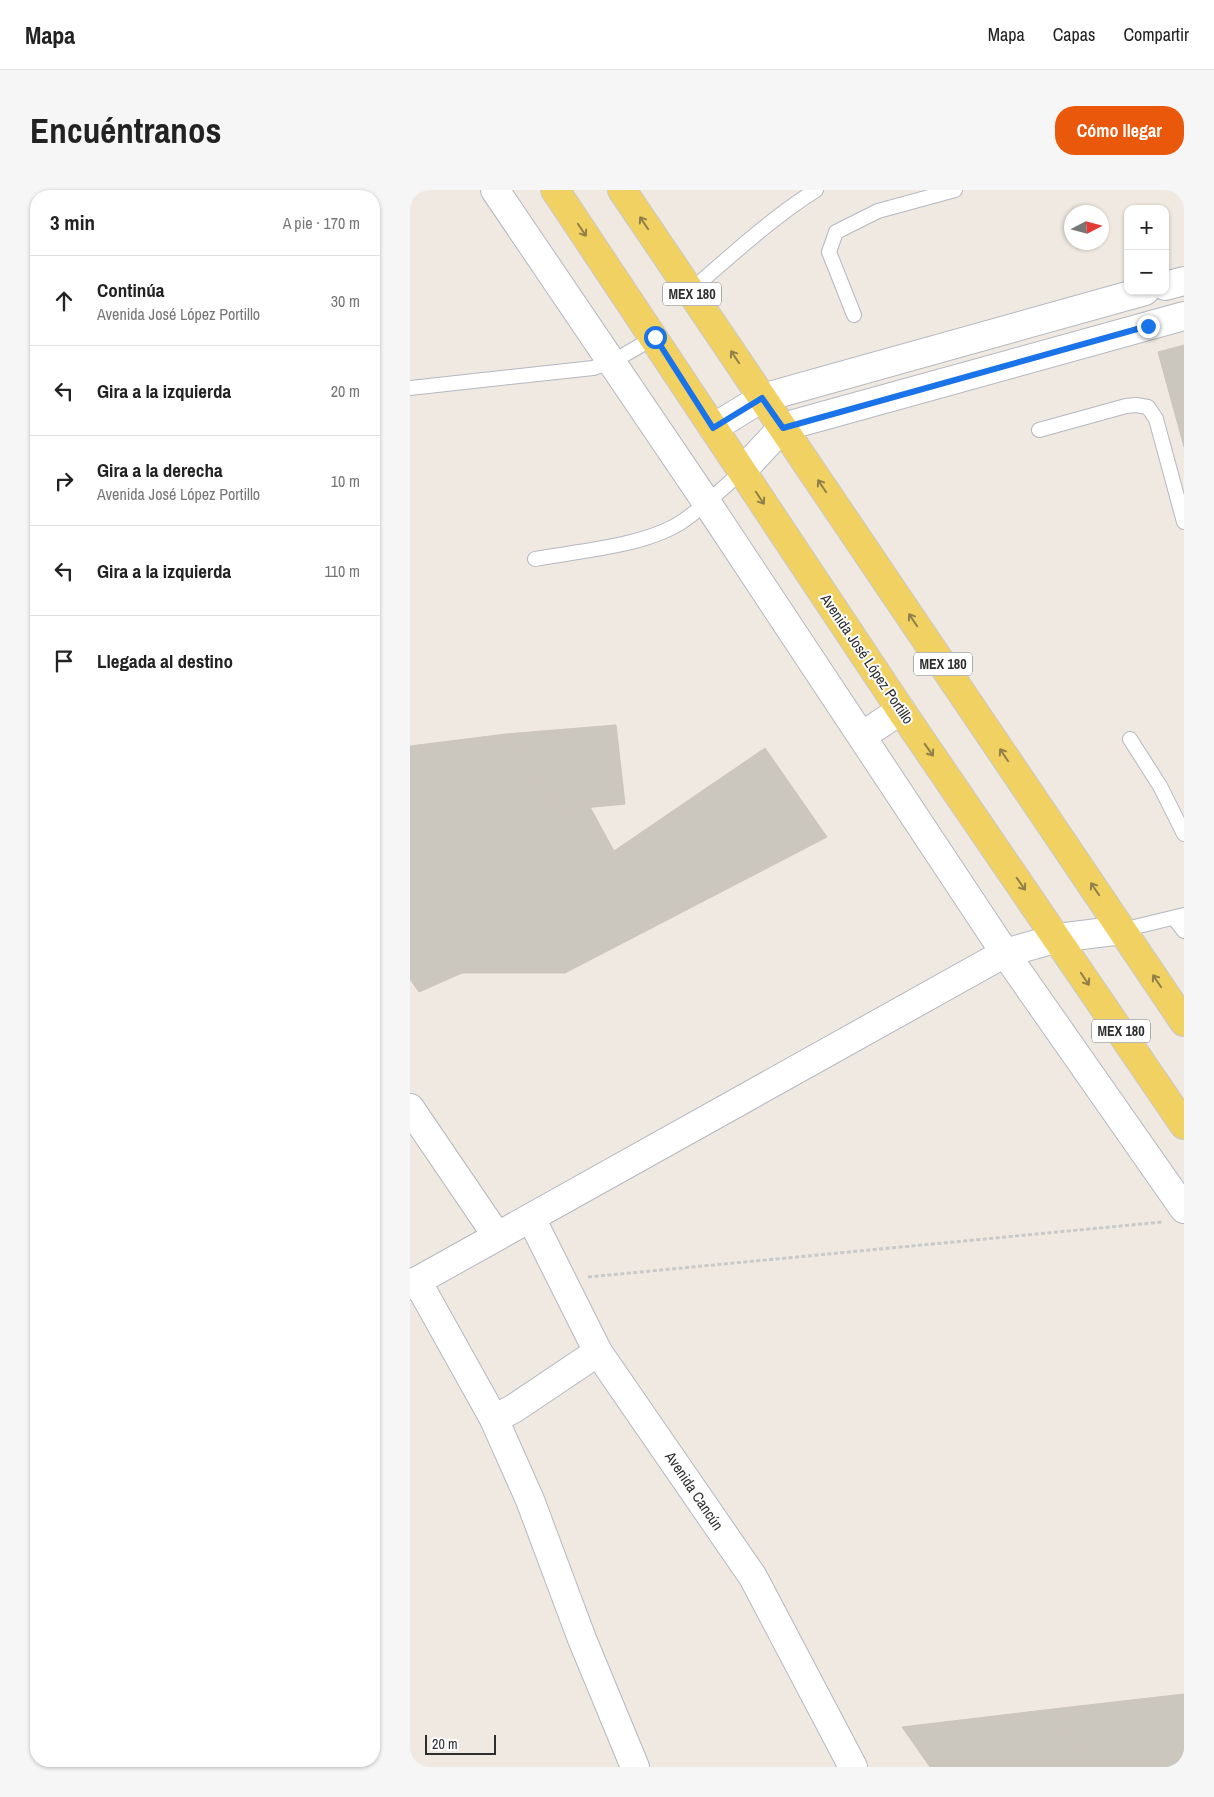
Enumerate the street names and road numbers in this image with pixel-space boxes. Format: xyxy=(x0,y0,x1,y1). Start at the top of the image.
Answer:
road number: MEX 180 xyxy=(663,282,721,306)
street label: Avenida José López Portillo xyxy=(815,589,919,728)
road number: MEX 180 xyxy=(914,652,972,676)
road number: MEX 180 xyxy=(1092,1019,1150,1042)
street label: Avenida Cancún xyxy=(660,1446,728,1534)

